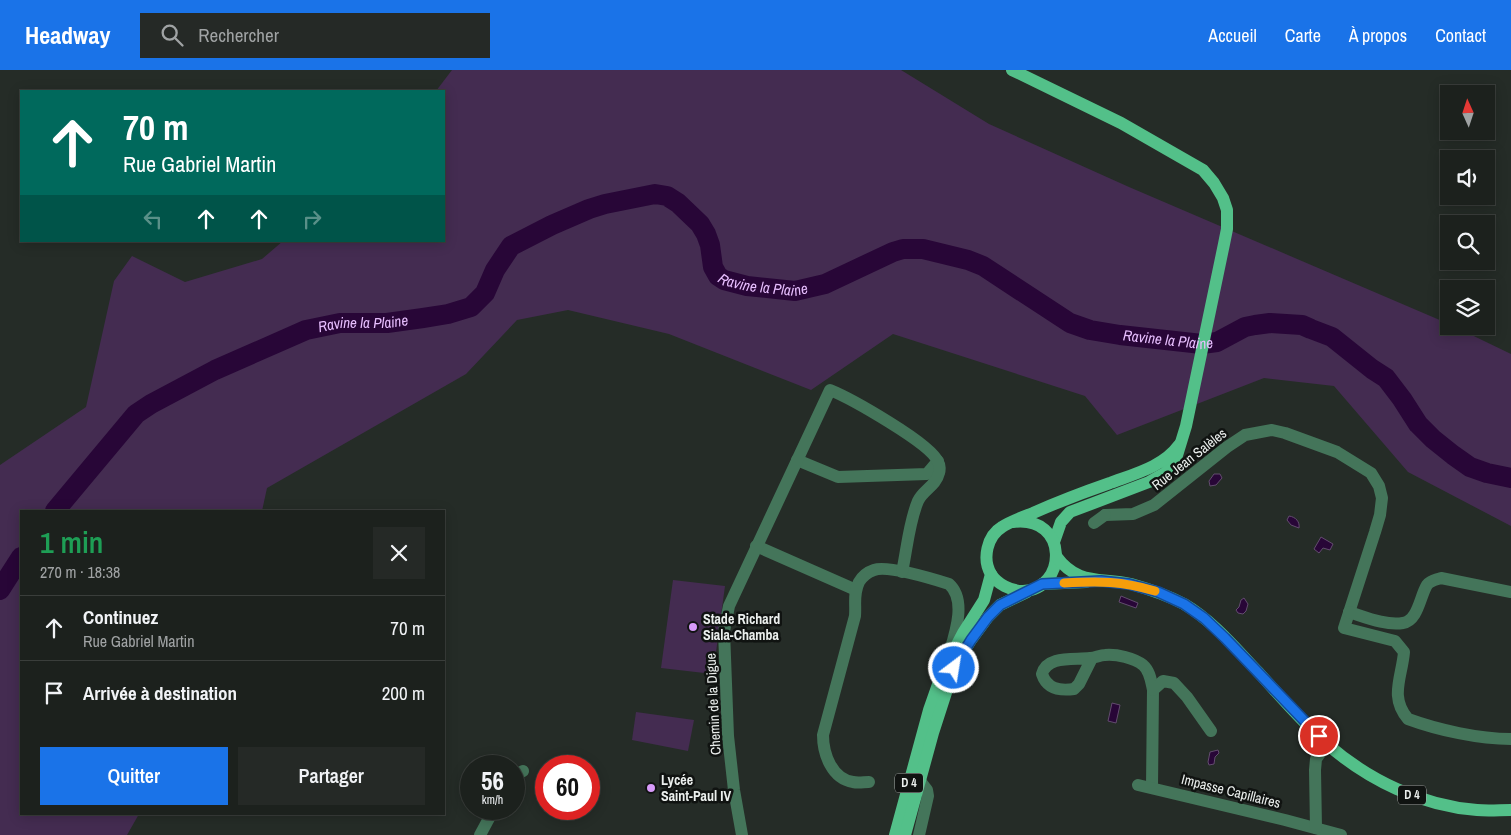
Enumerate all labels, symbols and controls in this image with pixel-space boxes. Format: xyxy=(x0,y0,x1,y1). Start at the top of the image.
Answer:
search box xyxy=(140,13,490,58)
text: Headway xyxy=(25,19,110,51)
icon: search xyxy=(158,21,186,49)
text: Rechercher xyxy=(198,22,279,48)
text: Accueil xyxy=(1208,23,1257,48)
text: Carte xyxy=(1285,23,1321,48)
text: À propos xyxy=(1349,23,1407,48)
text: Contact xyxy=(1435,23,1486,48)
north arrow xyxy=(1440,85,1495,140)
map controls xyxy=(1440,85,1495,335)
text: 70 m xyxy=(123,104,188,151)
icon: ahead xyxy=(40,110,105,175)
text: Rue Gabriel Martin xyxy=(123,149,276,179)
button: sound xyxy=(1440,150,1495,205)
icon: left xyxy=(139,205,167,233)
icon: ahead xyxy=(192,205,220,233)
icon: ahead xyxy=(245,205,273,233)
icon: right xyxy=(298,205,326,233)
button: search xyxy=(1440,215,1495,270)
water label: Ravine la Plaine xyxy=(714,268,810,301)
button: layers xyxy=(1440,280,1495,335)
water label: Ravine la Plaine xyxy=(316,309,410,337)
water label: Ravine la Plaine xyxy=(1122,324,1214,354)
street label: Rue Jean Salèles xyxy=(1148,424,1230,494)
text: 1 min xyxy=(40,522,103,562)
button: close xyxy=(373,527,425,579)
text: 270 m · 18:38 xyxy=(40,561,120,583)
text: Continuez xyxy=(83,604,158,630)
place label: Stade Richard Siala-Chamba xyxy=(703,610,780,644)
icon: ahead xyxy=(40,614,68,642)
text: 70 m xyxy=(390,615,425,641)
marker: Stade Richard Siala-Chamba xyxy=(687,621,699,633)
text: Rue Gabriel Martin xyxy=(83,630,195,652)
position arrow xyxy=(927,641,979,693)
street label: Chemin de la Digue xyxy=(701,653,725,755)
icon: arrive xyxy=(40,679,68,707)
text: Arrivée à destination xyxy=(83,680,237,706)
text: 200 m xyxy=(382,680,425,706)
pin xyxy=(1298,715,1340,757)
icon: arrive xyxy=(1305,722,1333,750)
button: Quitter xyxy=(40,747,228,805)
button: Partager xyxy=(238,747,425,805)
speed limit sign: 60 xyxy=(535,755,600,820)
text: 56 xyxy=(481,764,504,798)
street label: Impasse Capillaires xyxy=(1180,770,1283,812)
place label: Lycée Saint-Paul IV xyxy=(661,771,732,805)
road number: D 4 xyxy=(895,774,923,792)
marker: Lycée Saint-Paul IV xyxy=(645,782,657,794)
road number: D 4 xyxy=(1398,786,1426,804)
text: km/h xyxy=(482,792,503,808)

